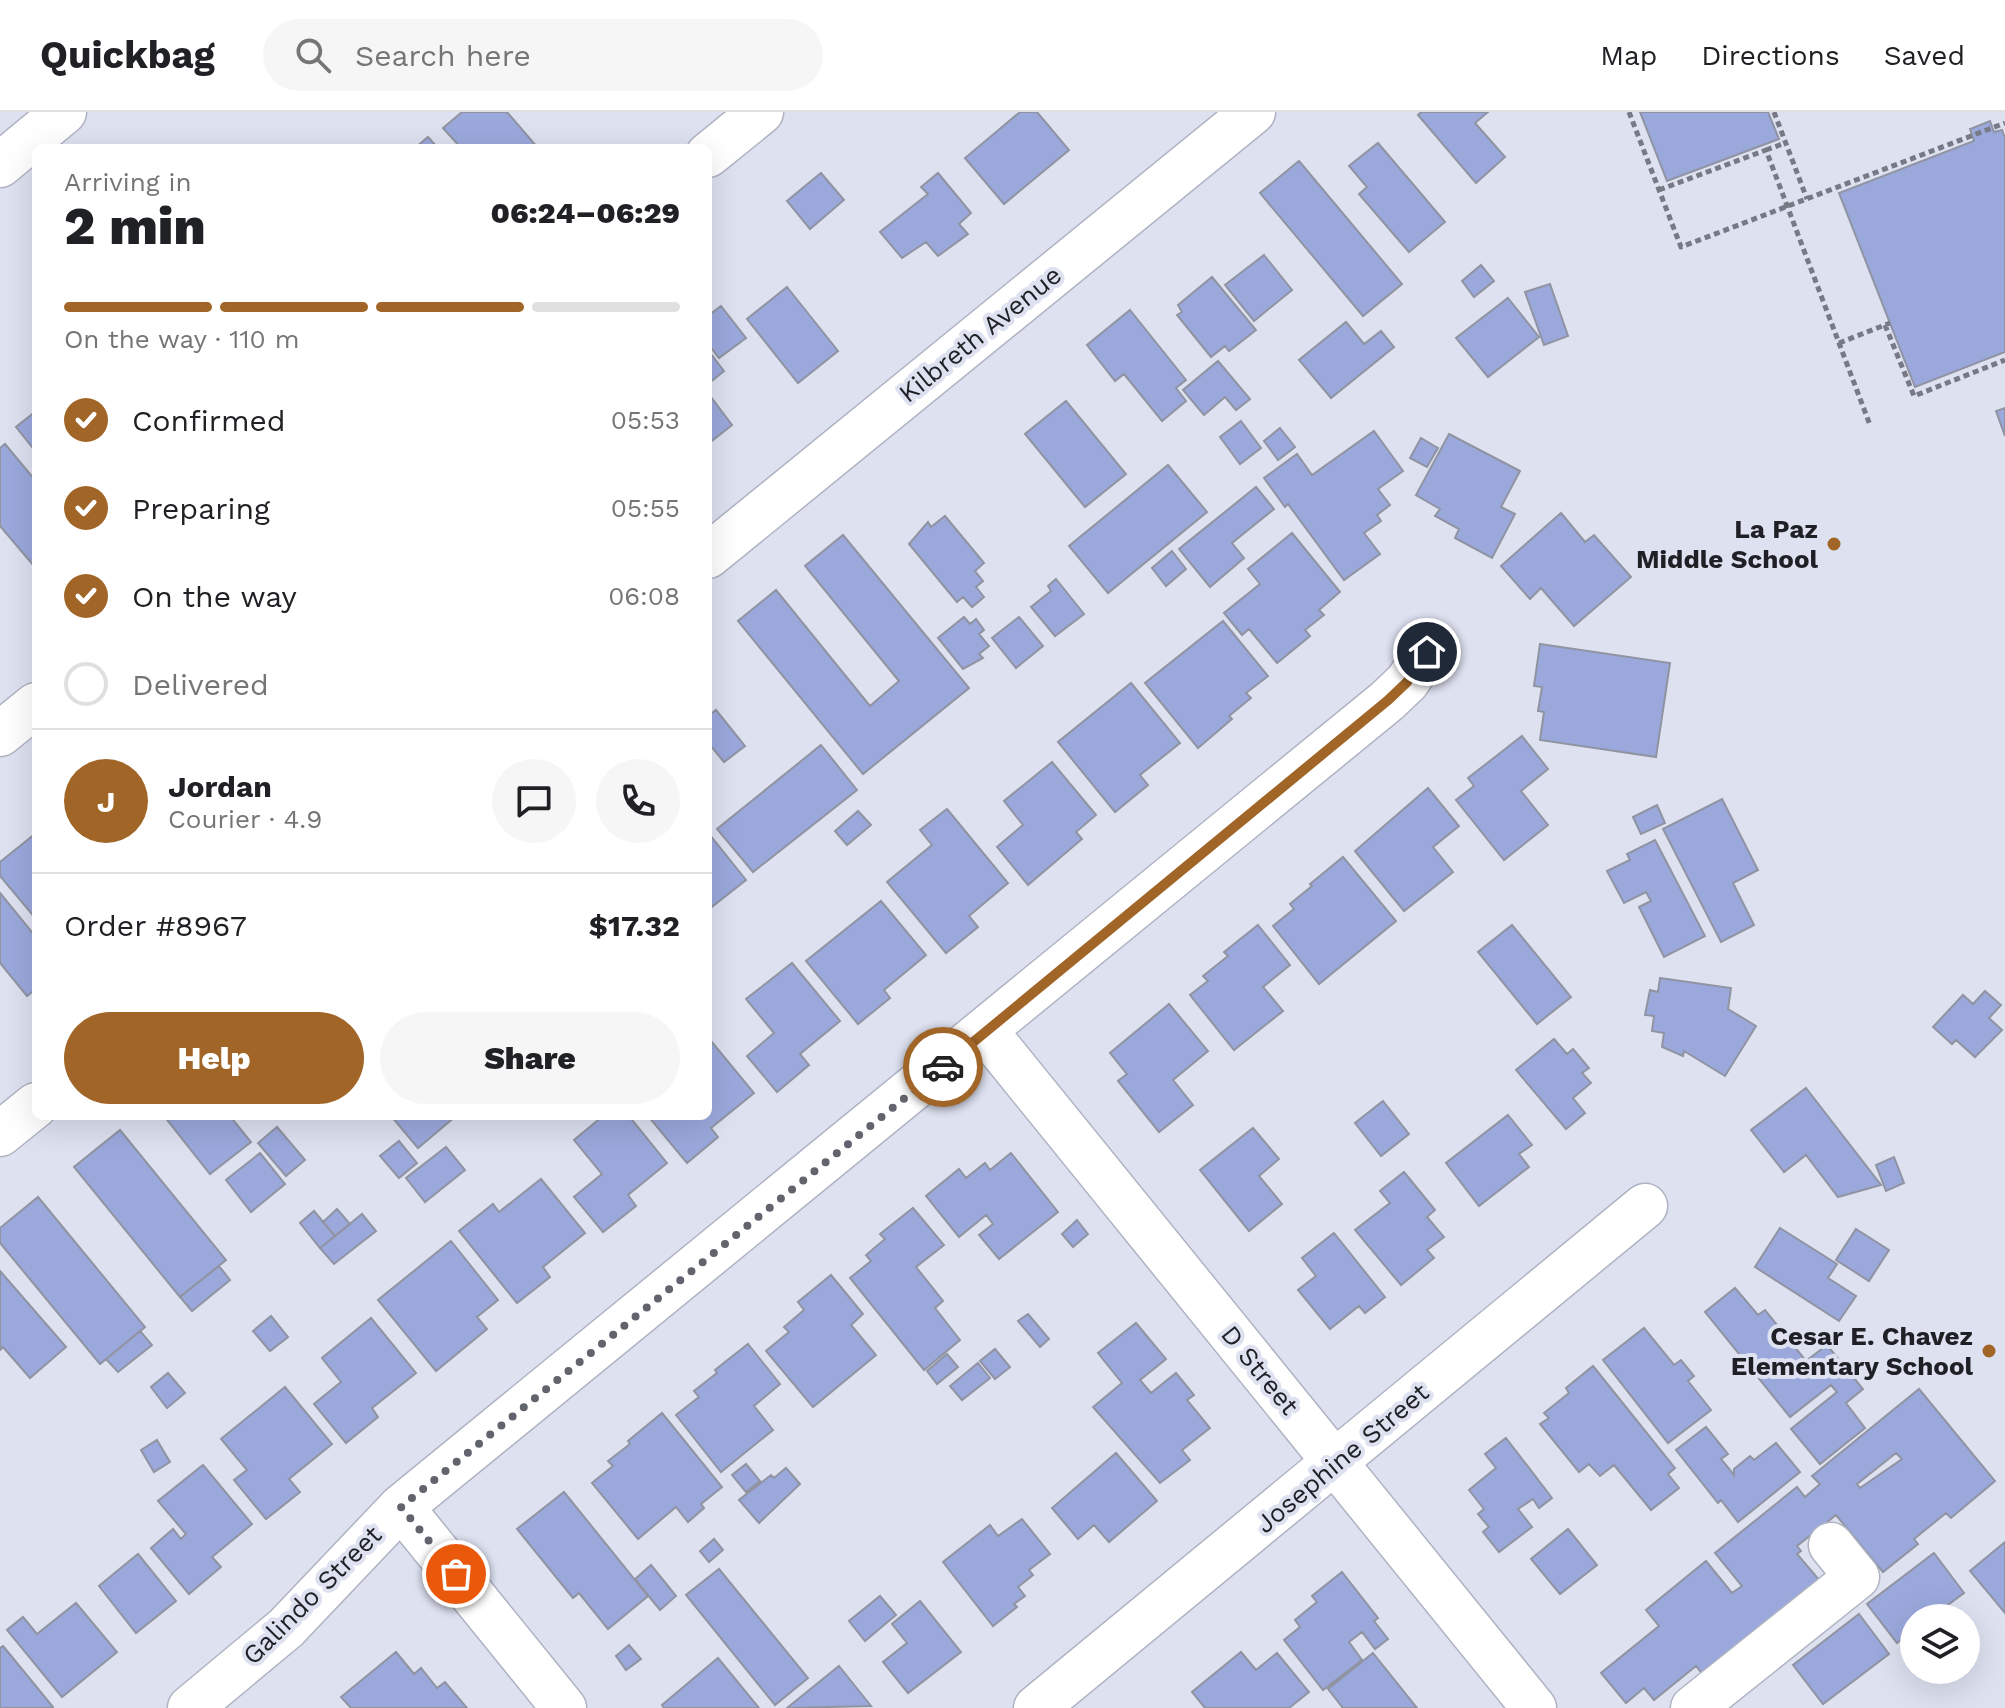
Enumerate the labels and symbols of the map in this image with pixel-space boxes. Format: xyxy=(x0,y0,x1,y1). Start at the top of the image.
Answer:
street label: Kilbreth Avenue xyxy=(893,259,1067,409)
place label: La Paz Middle School xyxy=(1636,514,1818,574)
marker: La Paz Middle School xyxy=(1825,535,1843,553)
pin xyxy=(1393,618,1461,686)
courier xyxy=(903,1027,983,1107)
street label: D Street xyxy=(1215,1319,1305,1421)
place label: Cesar E. Chavez Elementary School xyxy=(1731,1321,1973,1381)
marker: Cesar E. Chavez Elementary School xyxy=(1980,1342,1998,1360)
street label: Josephine Street xyxy=(1249,1377,1435,1539)
street label: Galindo Street xyxy=(236,1519,388,1671)
pin xyxy=(422,1540,490,1608)

